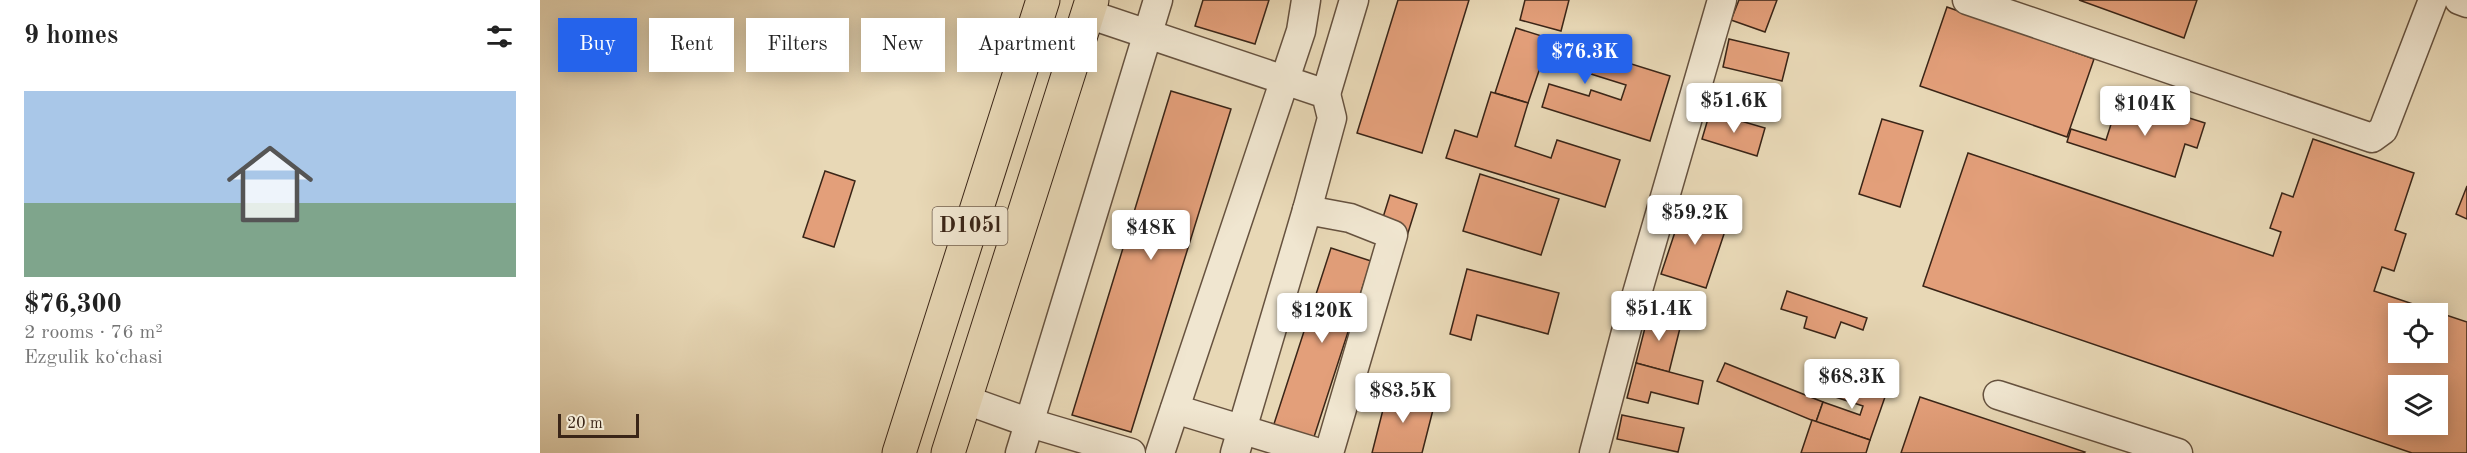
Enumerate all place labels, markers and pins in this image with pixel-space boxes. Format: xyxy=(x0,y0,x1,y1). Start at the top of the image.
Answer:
pin: $76.3K xyxy=(1536,34,1634,85)
pin: $51.6K xyxy=(1685,83,1783,134)
pin: $104K xyxy=(2103,86,2187,137)
pin: $59.2K xyxy=(1646,195,1744,246)
pin: $48K xyxy=(1115,210,1187,261)
pin: $51.4K xyxy=(1610,291,1708,342)
pin: $120K xyxy=(1280,293,1364,344)
pin: $68.3K xyxy=(1803,359,1901,410)
pin: $83.5K xyxy=(1354,373,1452,424)

